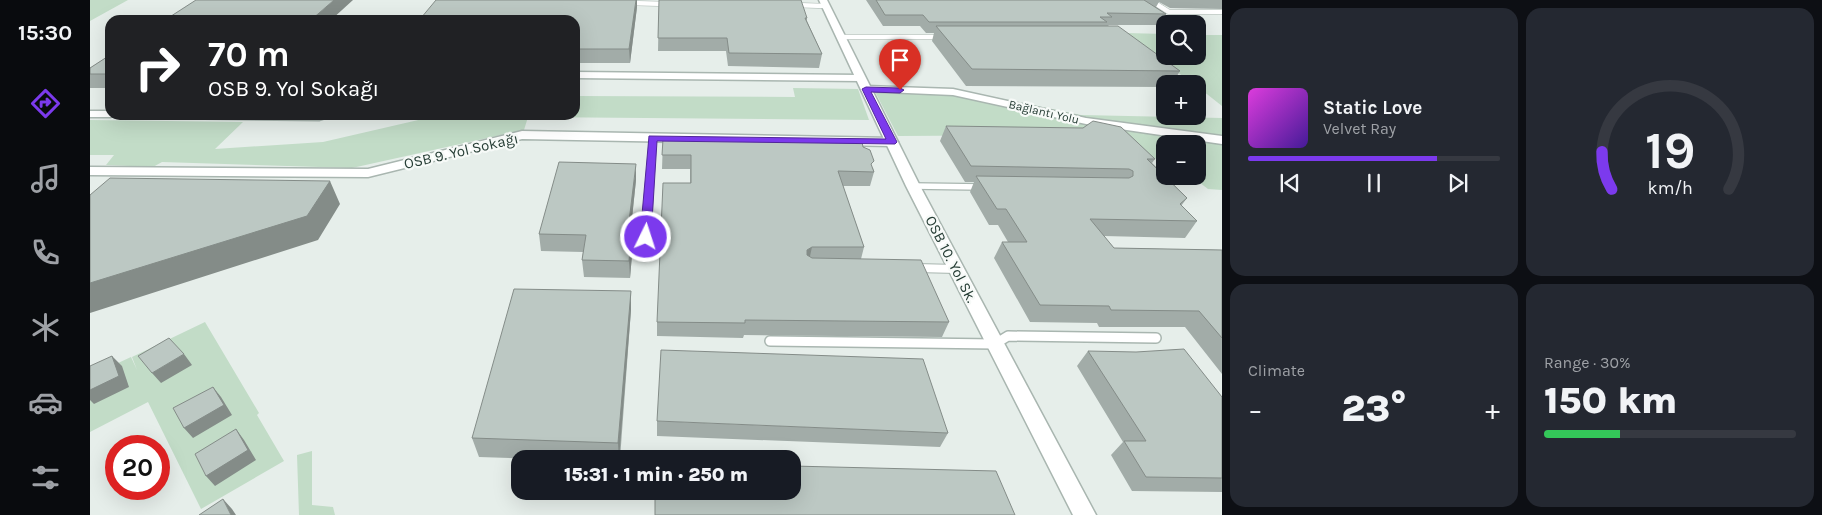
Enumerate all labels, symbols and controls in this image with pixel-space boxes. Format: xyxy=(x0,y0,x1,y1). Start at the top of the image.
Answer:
map controls xyxy=(1156,15,1206,185)
button: search xyxy=(1156,15,1206,65)
text: 15:30 xyxy=(18,20,72,46)
text: 70 m xyxy=(208,34,290,75)
icon: right xyxy=(125,35,190,100)
pin xyxy=(879,39,921,90)
icon: arrive xyxy=(886,46,914,74)
button: + xyxy=(1156,75,1206,125)
text: OSB 9. Yol Sokağı xyxy=(208,76,379,102)
icon: directions xyxy=(28,86,63,121)
street label: Bağlantı Yolu xyxy=(1007,97,1081,127)
text: Static Love xyxy=(1323,97,1422,119)
text: Velvet Ray xyxy=(1323,119,1396,138)
text: 19 xyxy=(1645,120,1695,181)
street label: OSB 9. Yol Sokağı xyxy=(402,129,520,173)
button: − xyxy=(1156,135,1206,185)
icon: music xyxy=(28,161,63,196)
icon: previous xyxy=(1276,169,1304,197)
icon: pause xyxy=(1360,169,1388,197)
icon: next xyxy=(1444,169,1472,197)
text: km/h xyxy=(1647,178,1693,199)
position arrow xyxy=(619,210,671,262)
street label: OSB 10. Yol Sk. xyxy=(921,213,981,306)
icon: phone xyxy=(28,235,63,270)
icon: climate xyxy=(28,310,63,345)
text: Range · 30% xyxy=(1544,353,1631,372)
text: Climate xyxy=(1248,361,1305,380)
text: 150 km xyxy=(1544,378,1677,423)
icon: car xyxy=(28,385,63,420)
text: 23° xyxy=(1341,386,1407,431)
text: − xyxy=(1248,393,1263,426)
text: + xyxy=(1485,393,1500,426)
speed limit sign: 20 xyxy=(105,435,170,500)
icon: filters xyxy=(28,460,63,495)
text: 15:31 · 1 min · 250 m xyxy=(564,464,748,486)

